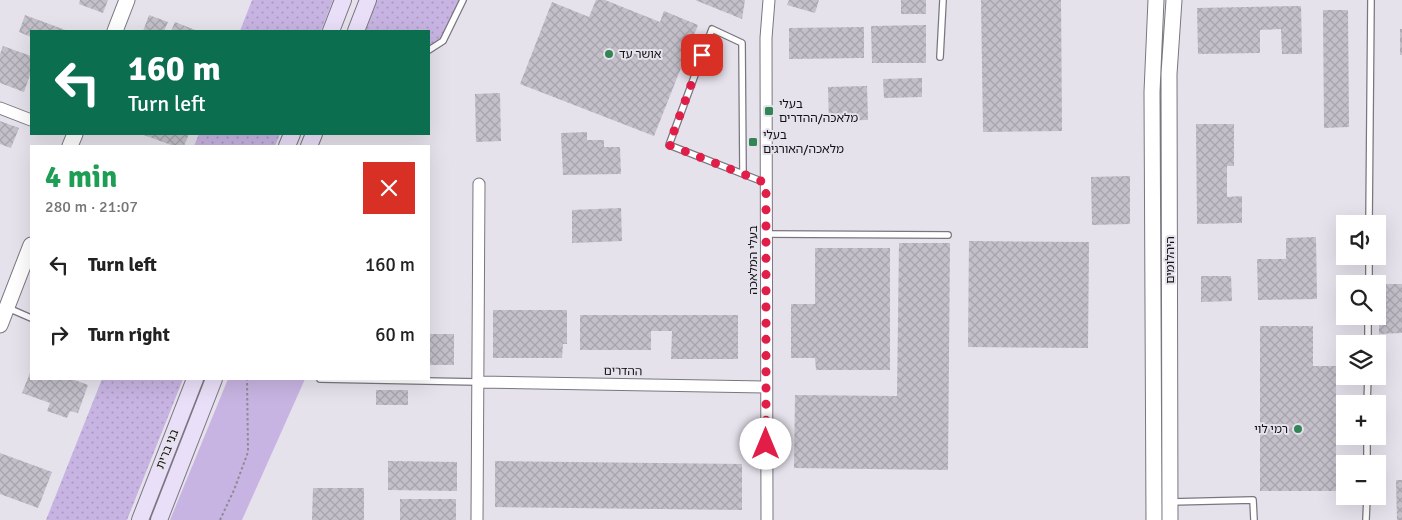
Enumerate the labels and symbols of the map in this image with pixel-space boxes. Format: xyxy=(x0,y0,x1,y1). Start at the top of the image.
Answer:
pin xyxy=(681,34,723,76)
place label: אושר עד xyxy=(619,47,662,62)
marker: אושר עד xyxy=(603,48,615,60)
place label: בעלי מלאכה/ההדרים xyxy=(779,97,858,126)
marker: בעלי מלאכה/ההדרים xyxy=(763,105,775,117)
place label: בעלי מלאכה/האורגים xyxy=(763,128,844,157)
marker: בעלי מלאכה/האורגים xyxy=(747,136,759,148)
street label: בעלי המלאכה xyxy=(746,225,761,295)
street label: היהלומים xyxy=(1163,236,1178,284)
street label: ההדרים xyxy=(603,364,643,379)
position arrow xyxy=(739,417,791,469)
place label: רמי לוי xyxy=(1254,422,1288,437)
marker: רמי לוי xyxy=(1292,423,1304,435)
street label: בני ברית xyxy=(153,427,182,471)

